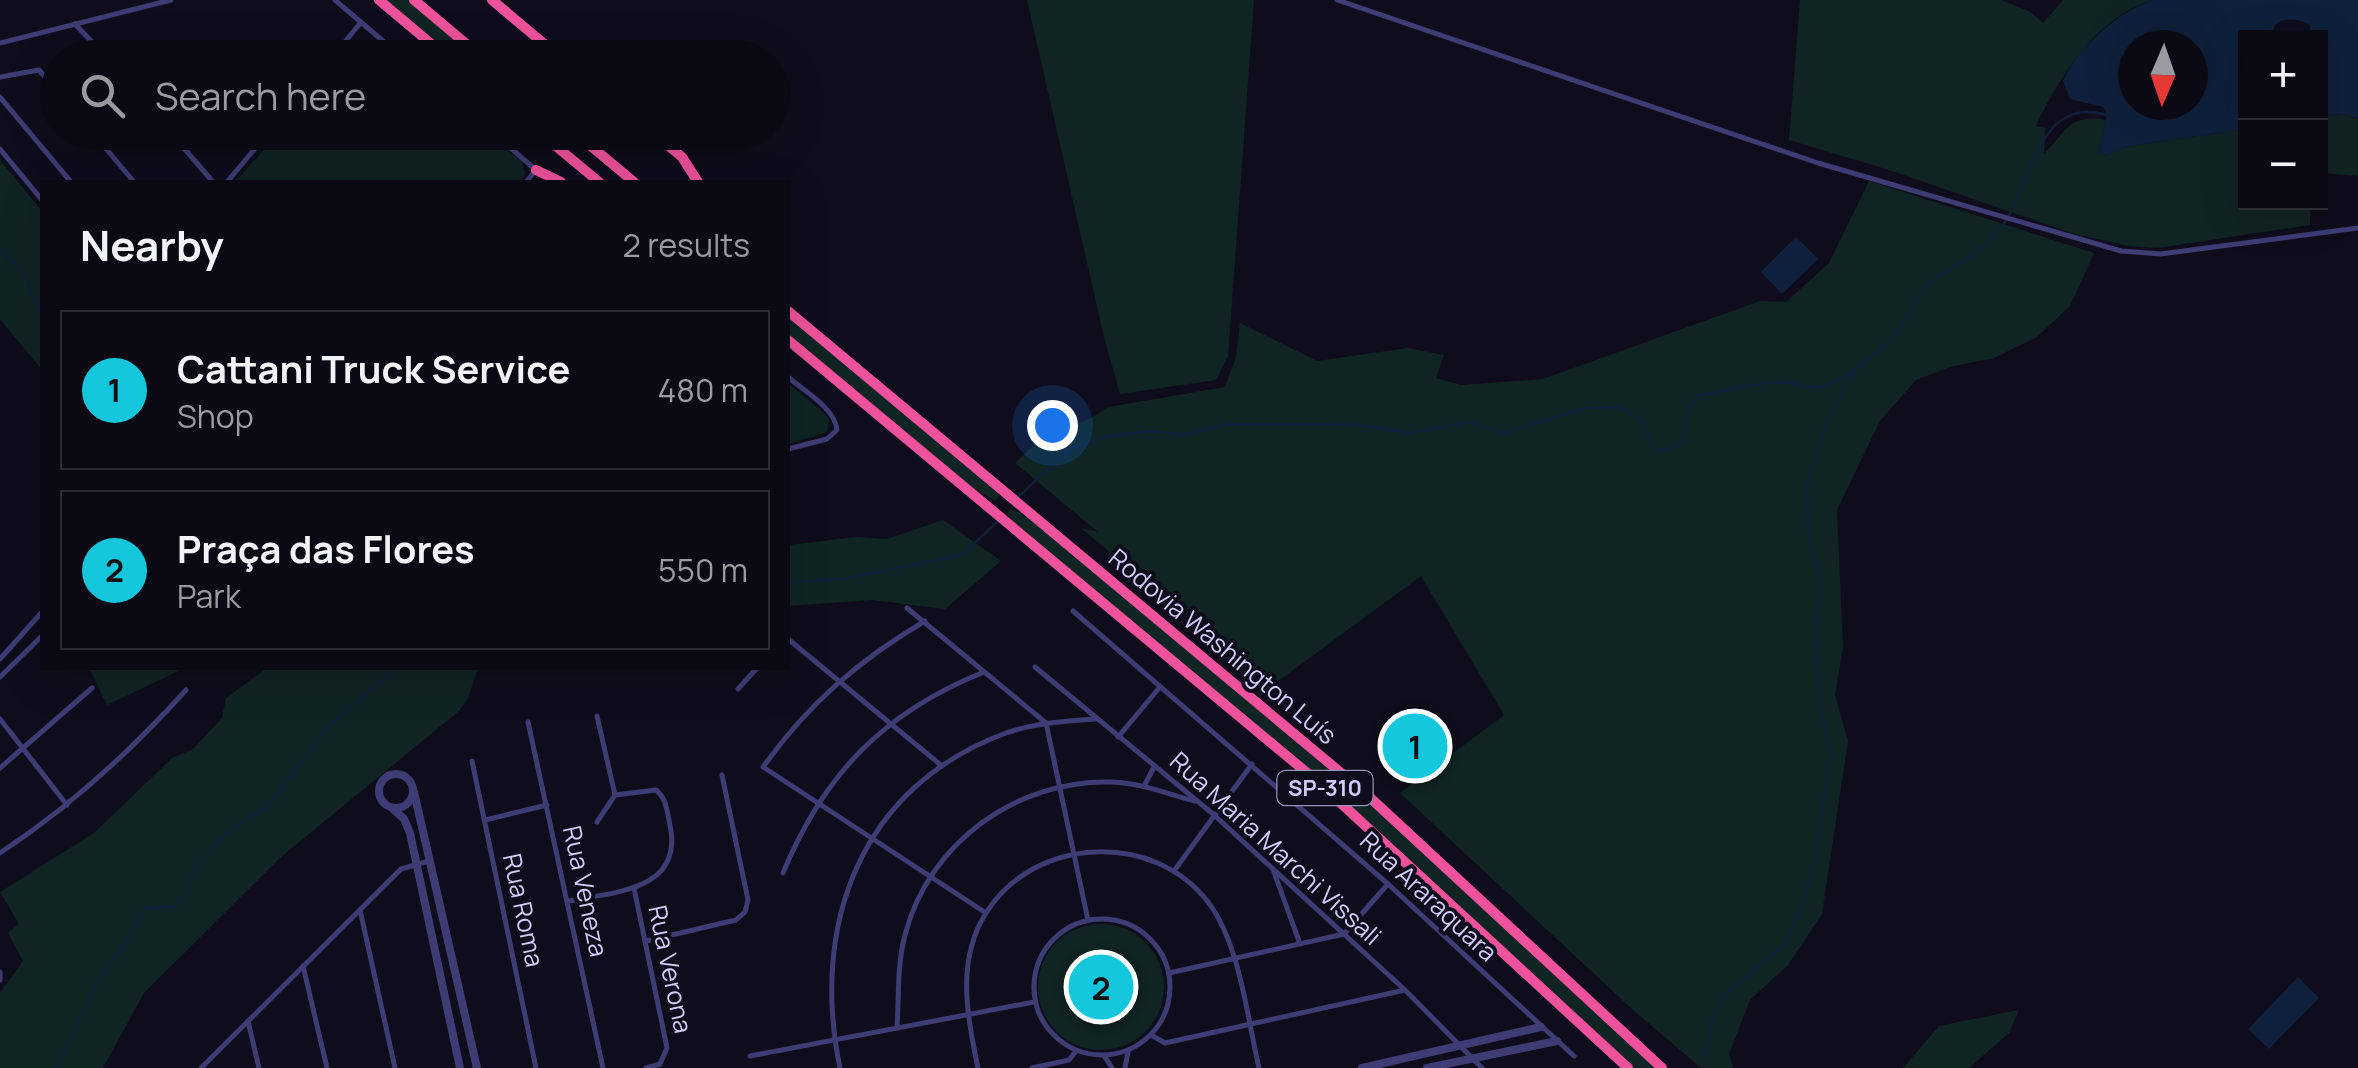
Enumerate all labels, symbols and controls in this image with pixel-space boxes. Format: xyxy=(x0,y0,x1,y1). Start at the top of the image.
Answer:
north arrow xyxy=(2118,30,2208,120)
map controls xyxy=(2238,30,2328,210)
button: + xyxy=(2238,30,2328,120)
search box xyxy=(40,40,790,150)
icon: search xyxy=(75,68,130,123)
text: Search here xyxy=(155,69,366,121)
button: − xyxy=(2238,120,2328,210)
text: Nearby xyxy=(80,216,224,274)
text: 2 results xyxy=(623,223,750,267)
text: Cattani Truck Service xyxy=(177,342,570,394)
text: 1 xyxy=(107,368,122,412)
text: 480 m xyxy=(658,368,748,412)
text: Shop xyxy=(177,394,254,438)
your location xyxy=(1027,400,1078,451)
text: Praça das Flores xyxy=(177,522,475,574)
street label: Rodovia Washington Luís xyxy=(1102,540,1344,752)
text: 2 xyxy=(105,548,124,592)
text: 550 m xyxy=(658,548,748,592)
text: Park xyxy=(177,574,241,618)
pin: 1 xyxy=(1382,708,1448,784)
street label: Rua Maria Marchi Vissali xyxy=(1163,743,1389,953)
road number: SP-310 xyxy=(1278,771,1372,805)
street label: Rua Veneza xyxy=(555,822,617,960)
street label: Rua Araraquara xyxy=(1353,823,1505,969)
street label: Rua Roma xyxy=(495,850,553,970)
street label: Rua Verona xyxy=(640,902,702,1036)
pin: 2 xyxy=(1068,950,1134,1024)

